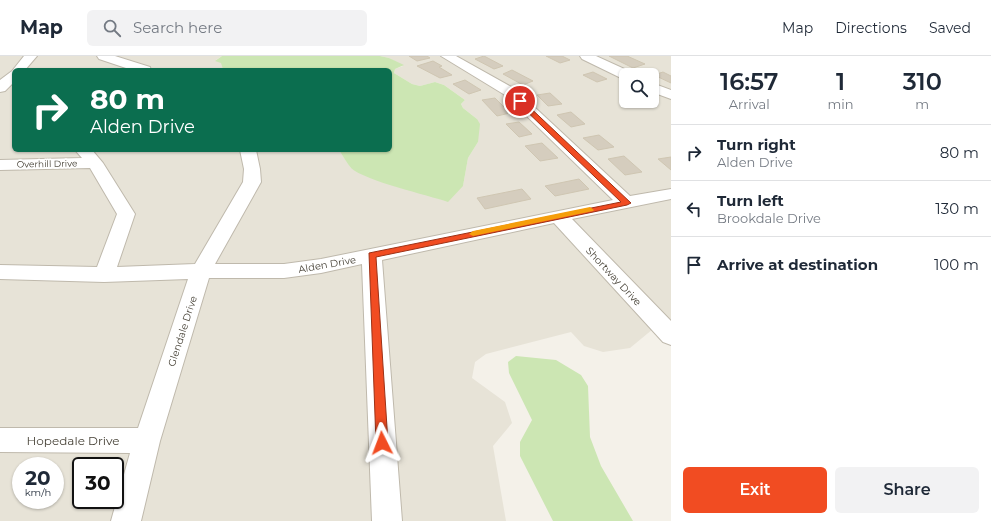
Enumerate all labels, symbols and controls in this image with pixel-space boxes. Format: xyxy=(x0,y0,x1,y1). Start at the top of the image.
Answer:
search box xyxy=(87,10,367,46)
text: Map xyxy=(20,16,63,39)
icon: search xyxy=(101,17,123,39)
text: Search here xyxy=(133,18,222,37)
text: Map xyxy=(782,19,813,37)
text: Directions xyxy=(835,19,907,37)
text: Saved xyxy=(929,19,971,37)
text: 16:57 xyxy=(720,67,778,96)
text: 1 xyxy=(836,67,845,96)
text: 310 xyxy=(903,67,942,96)
map controls xyxy=(619,68,659,108)
button: search xyxy=(619,68,659,108)
text: 80 m xyxy=(90,82,165,116)
icon: right xyxy=(24,84,76,136)
pin xyxy=(503,84,537,118)
icon: arrive xyxy=(509,90,531,112)
text: Arrival xyxy=(729,96,770,112)
text: min xyxy=(827,96,854,112)
text: m xyxy=(915,96,929,112)
text: Alden Drive xyxy=(90,116,195,138)
text: Turn right xyxy=(717,135,796,154)
icon: right xyxy=(683,142,705,164)
text: 80 m xyxy=(940,143,979,162)
text: Alden Drive xyxy=(717,154,793,170)
street label: Overhill Drive xyxy=(17,157,78,170)
text: Turn left xyxy=(717,191,784,210)
icon: left xyxy=(683,198,705,220)
text: 130 m xyxy=(935,199,979,218)
text: Brookdale Drive xyxy=(717,210,821,226)
street label: Shortway Drive xyxy=(583,244,644,309)
street label: Alden Drive xyxy=(297,253,357,276)
icon: arrive xyxy=(683,254,705,276)
text: Arrive at destination xyxy=(717,255,878,274)
text: 100 m xyxy=(934,255,979,274)
street label: Glendale Drive xyxy=(165,294,200,368)
position arrow xyxy=(361,422,403,464)
street label: Hopedale Drive xyxy=(27,433,119,448)
speed limit sign: 30 xyxy=(72,457,124,509)
text: 20 xyxy=(25,466,51,490)
button: Exit xyxy=(683,467,827,513)
button: Share xyxy=(835,467,979,513)
text: km/h xyxy=(25,486,51,499)

